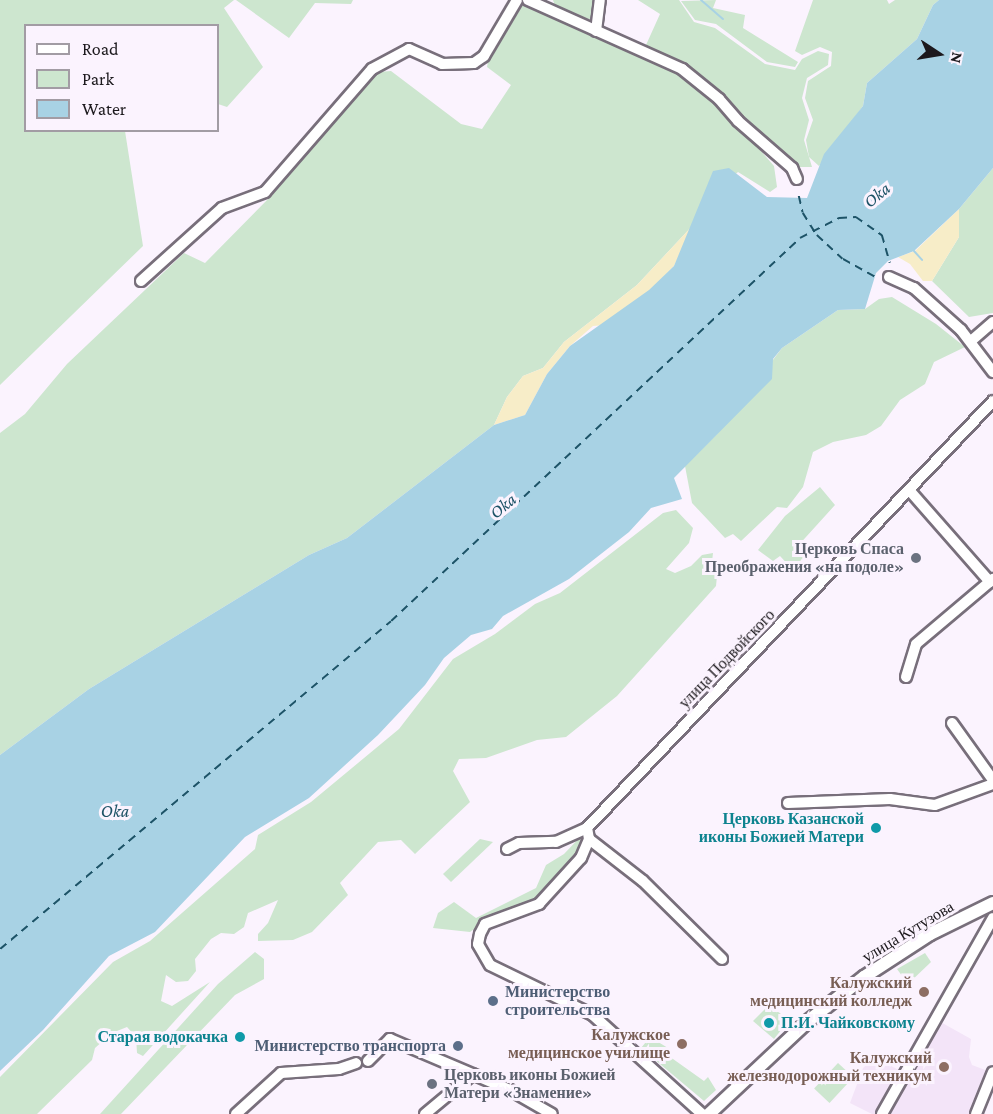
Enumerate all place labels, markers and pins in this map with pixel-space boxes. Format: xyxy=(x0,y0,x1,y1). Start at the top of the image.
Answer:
place label: Церковь Спаса Преображения «на подоле» xyxy=(705,539,904,577)
marker: Церковь Спаса Преображения «на подоле» xyxy=(909,551,923,565)
place label: Церковь Казанской иконы Божией Матери xyxy=(699,809,864,847)
marker: Церковь Казанской иконы Божией Матери xyxy=(869,821,883,835)
place label: Калужский медицинский колледж xyxy=(750,973,912,1011)
place label: Министерство строительства xyxy=(505,982,610,1020)
marker: Калужский медицинский колледж xyxy=(917,985,931,999)
marker: Министерство строительства xyxy=(486,994,500,1008)
place label: П.И. Чайковскому xyxy=(781,1013,915,1033)
marker: П.И. Чайковскому xyxy=(762,1016,776,1030)
place label: Калужское медицинское училище xyxy=(508,1025,670,1063)
place label: Старая водокачка xyxy=(97,1027,228,1047)
marker: Старая водокачка xyxy=(233,1030,247,1044)
place label: Министерство транспорта xyxy=(254,1036,446,1056)
marker: Калужское медицинское училище xyxy=(675,1037,689,1051)
marker: Министерство транспорта xyxy=(451,1039,465,1053)
place label: Калужский железнодорожный техникум xyxy=(727,1048,932,1086)
marker: Калужский железнодорожный техникум xyxy=(937,1060,951,1074)
place label: Церковь иконы Божией Матери «Знамение» xyxy=(444,1065,616,1103)
marker: Церковь иконы Божией Матери «Знамение» xyxy=(425,1077,439,1091)

